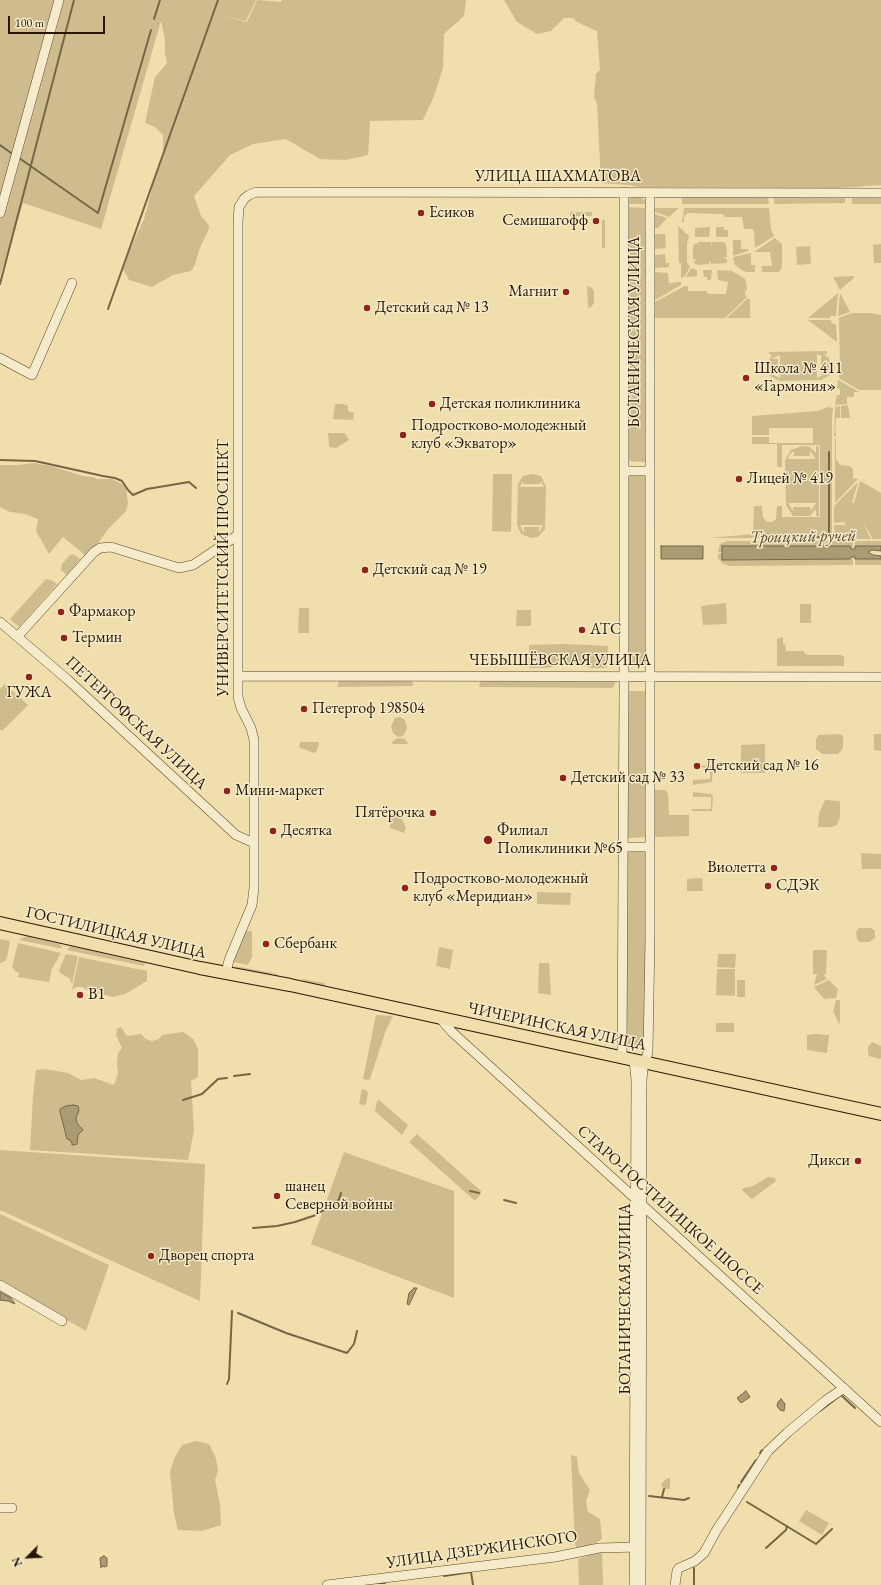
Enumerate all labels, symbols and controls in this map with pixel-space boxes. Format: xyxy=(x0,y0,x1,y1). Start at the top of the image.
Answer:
scale bar xyxy=(10,8,107,34)
text: 100 m xyxy=(15,15,44,31)
street label: УЛИЦА ШАХМАТОВА xyxy=(475,167,641,187)
place label: Есиков xyxy=(429,203,474,223)
marker: Есиков xyxy=(416,208,426,218)
place label: Семишагофф xyxy=(502,211,588,231)
marker: Семишагофф xyxy=(591,216,601,226)
street label: БОТАНИЧЕСКАЯ УЛИЦА xyxy=(625,236,645,428)
place label: Магнит xyxy=(509,282,558,302)
marker: Магнит xyxy=(561,287,571,297)
place label: Детский сад № 13 xyxy=(375,298,489,318)
marker: Детский сад № 13 xyxy=(362,303,372,313)
place label: Школа № 411 «Гармония» xyxy=(754,359,843,397)
marker: Школа № 411 «Гармония» xyxy=(741,373,751,383)
place label: Детская поликлиника xyxy=(440,394,581,414)
marker: Детская поликлиника xyxy=(427,399,437,409)
place label: Подростково-молодежный клуб «Экватор» xyxy=(411,416,586,454)
marker: Подростково-молодежный клуб «Экватор» xyxy=(398,430,408,440)
street label: УНИВЕРСИТЕТСКИЙ ПРОСПЕКТ xyxy=(214,439,234,697)
place label: Лицей № 419 xyxy=(747,469,833,489)
marker: Лицей № 419 xyxy=(734,474,744,484)
water label: Троицкий ручей xyxy=(750,526,856,548)
place label: Детский сад № 19 xyxy=(373,560,487,580)
marker: Детский сад № 19 xyxy=(360,565,370,575)
place label: Фармакор xyxy=(69,602,136,622)
marker: Фармакор xyxy=(56,607,66,617)
place label: АТС xyxy=(590,620,621,640)
marker: АТС xyxy=(577,625,587,635)
place label: Термин xyxy=(72,628,122,648)
marker: Термин xyxy=(59,633,69,643)
street label: ЧЕБЫШЁВСКАЯ УЛИЦА xyxy=(469,651,651,671)
street label: ПЕТЕРГОФСКАЯ УЛИЦА xyxy=(61,652,211,794)
marker: ГУЖА xyxy=(24,672,34,682)
place label: ГУЖА xyxy=(6,683,52,703)
place label: Петергоф 198504 xyxy=(312,699,425,719)
marker: Петергоф 198504 xyxy=(299,704,309,714)
place label: Детский сад № 16 xyxy=(705,756,819,776)
marker: Детский сад № 16 xyxy=(692,761,702,771)
place label: Детский сад № 33 xyxy=(571,768,685,788)
marker: Детский сад № 33 xyxy=(558,773,568,783)
place label: Мини-маркет xyxy=(235,781,324,801)
marker: Мини-маркет xyxy=(222,786,232,796)
place label: Пятёрочка xyxy=(355,803,425,823)
marker: Пятёрочка xyxy=(428,808,438,818)
place label: Десятка xyxy=(281,821,332,841)
place label: Филиал Поликлиники №65 xyxy=(497,821,623,859)
marker: Десятка xyxy=(268,826,278,836)
marker: Филиал Поликлиники №65 xyxy=(482,834,494,846)
place label: Виолетта xyxy=(707,858,766,878)
marker: Виолетта xyxy=(769,863,779,873)
place label: Подростково-молодежный клуб «Меридиан» xyxy=(413,869,588,907)
place label: СДЭК xyxy=(776,876,820,896)
marker: СДЭК xyxy=(763,881,773,891)
marker: Подростково-молодежный клуб «Меридиан» xyxy=(400,883,410,893)
street label: ГОСТИЛИЦКАЯ УЛИЦА xyxy=(24,903,208,963)
place label: Сбербанк xyxy=(274,934,337,954)
marker: Сбербанк xyxy=(261,939,271,949)
place label: В1 xyxy=(88,985,105,1005)
marker: В1 xyxy=(75,990,85,1000)
street label: ЧИЧЕРИНСКАЯ УЛИЦА xyxy=(466,999,648,1055)
street label: СТАРО-ГОСТИЛИЦКОЕ ШОССЕ xyxy=(573,1121,767,1299)
place label: Дикси xyxy=(808,1151,850,1171)
marker: Дикси xyxy=(853,1156,863,1166)
place label: шанец Северной войны xyxy=(285,1177,393,1215)
marker: шанец Северной войны xyxy=(272,1191,282,1201)
street label: БОТАНИЧЕСКАЯ УЛИЦА xyxy=(616,1203,636,1395)
place label: Дворец спорта xyxy=(159,1246,254,1266)
marker: Дворец спорта xyxy=(146,1251,156,1261)
street label: УЛИЦА ДЗЕРЖИНСКОГО xyxy=(385,1527,579,1573)
north arrow xyxy=(8,1537,48,1577)
text: N xyxy=(9,1555,25,1569)

